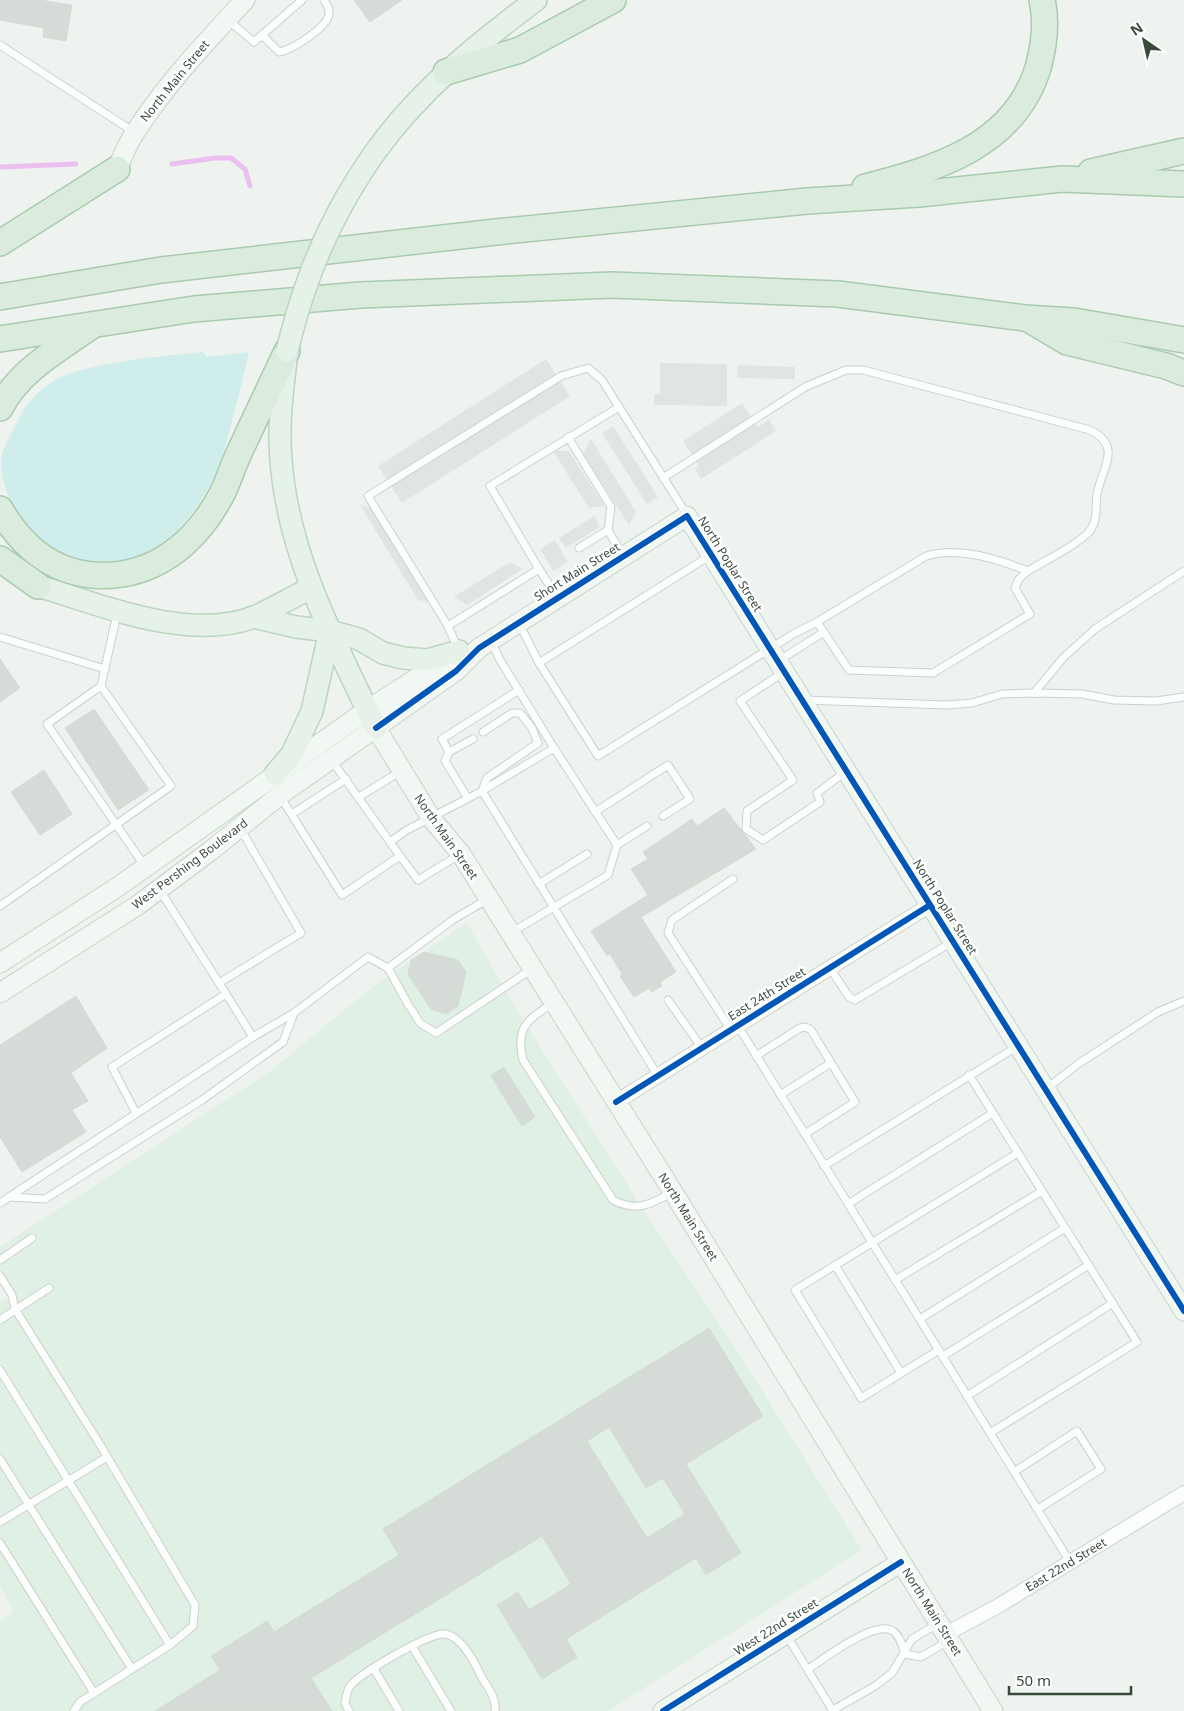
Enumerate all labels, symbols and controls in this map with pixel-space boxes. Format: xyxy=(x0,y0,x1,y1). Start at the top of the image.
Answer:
north arrow xyxy=(1119,15,1169,65)
text: N xyxy=(1126,18,1146,40)
street label: North Main Street xyxy=(136,36,213,125)
street label: North Poplar Street xyxy=(694,513,767,615)
street label: Short Main Street xyxy=(530,538,624,605)
street label: North Main Street xyxy=(410,790,483,883)
street label: West Pershing Boulevard xyxy=(128,814,251,913)
street label: North Poplar Street xyxy=(909,856,982,958)
street label: East 24th Street xyxy=(725,963,809,1024)
street label: North Main Street xyxy=(654,1169,723,1265)
street label: East 22nd Street xyxy=(1022,1533,1110,1595)
street label: North Main Street xyxy=(898,1564,967,1660)
street label: West 22nd Street xyxy=(731,1594,822,1659)
scale bar xyxy=(1009,1664,1132,1696)
text: 50 m xyxy=(1016,1670,1051,1690)

